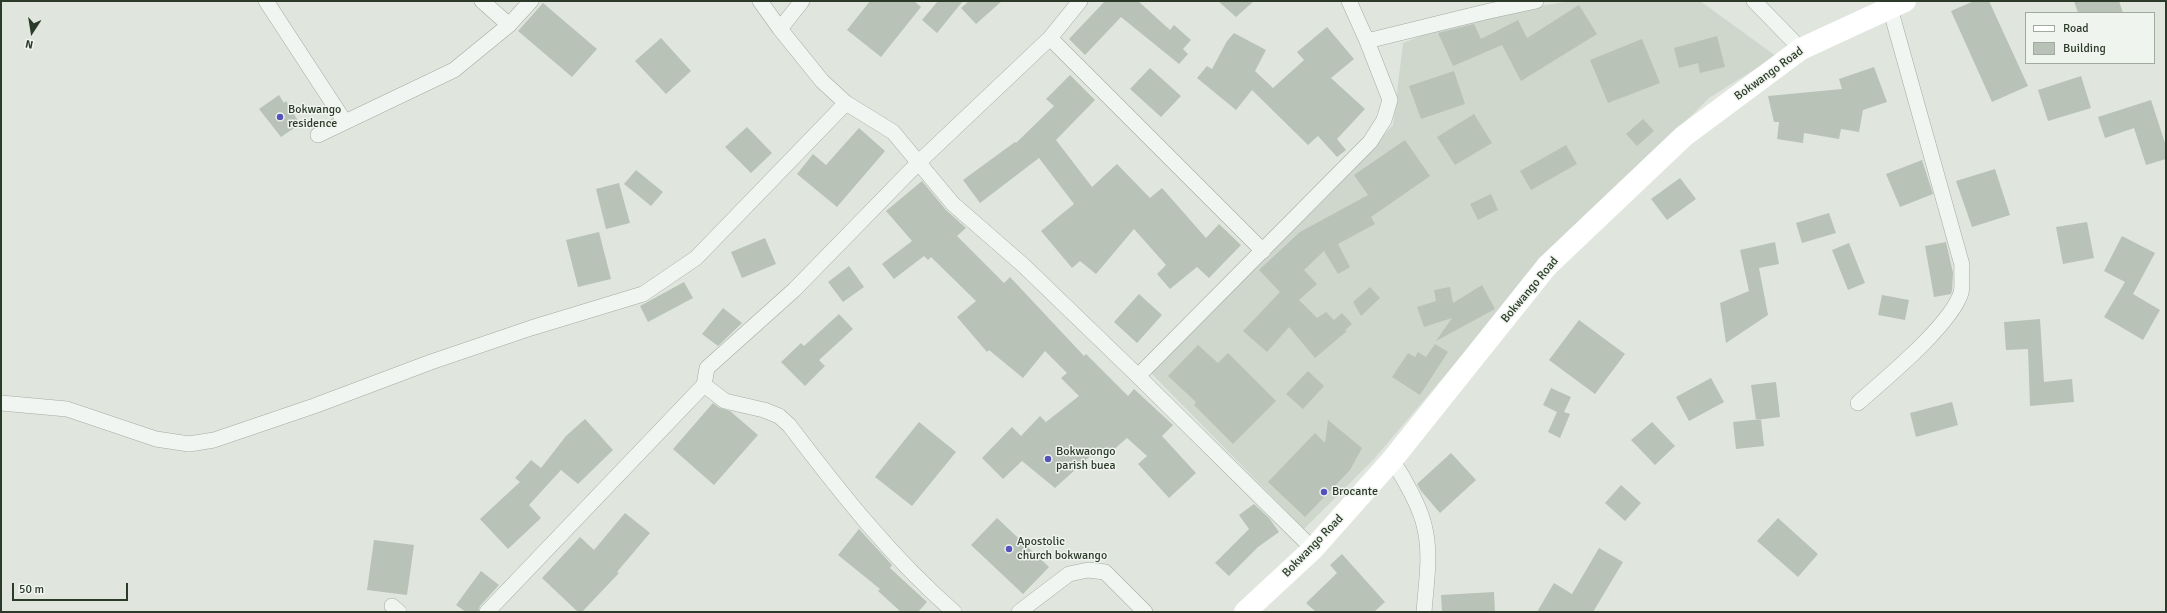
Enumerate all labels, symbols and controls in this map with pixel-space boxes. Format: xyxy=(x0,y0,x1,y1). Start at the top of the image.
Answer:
north arrow xyxy=(12,12,52,52)
legend xyxy=(2025,12,2155,64)
text: Road xyxy=(2063,21,2089,36)
text: N xyxy=(24,37,34,51)
text: Building xyxy=(2063,41,2106,56)
street label: Bokwango Road xyxy=(1732,44,1806,104)
place label: Bokwango residence xyxy=(288,103,341,131)
marker: Bokwango residence xyxy=(275,112,285,122)
street label: Bokwango Road xyxy=(1498,254,1562,326)
place label: Bokwaongo parish buea xyxy=(1056,445,1116,473)
marker: Bokwaongo parish buea xyxy=(1043,454,1053,464)
place label: Brocante xyxy=(1332,485,1378,499)
marker: Brocante xyxy=(1319,487,1329,497)
street label: Bokwango Road xyxy=(1279,512,1347,580)
place label: Apostolic church bokwango xyxy=(1017,535,1107,563)
marker: Apostolic church bokwango xyxy=(1004,544,1014,554)
scale bar xyxy=(14,575,130,601)
text: 50 m xyxy=(19,582,44,597)

